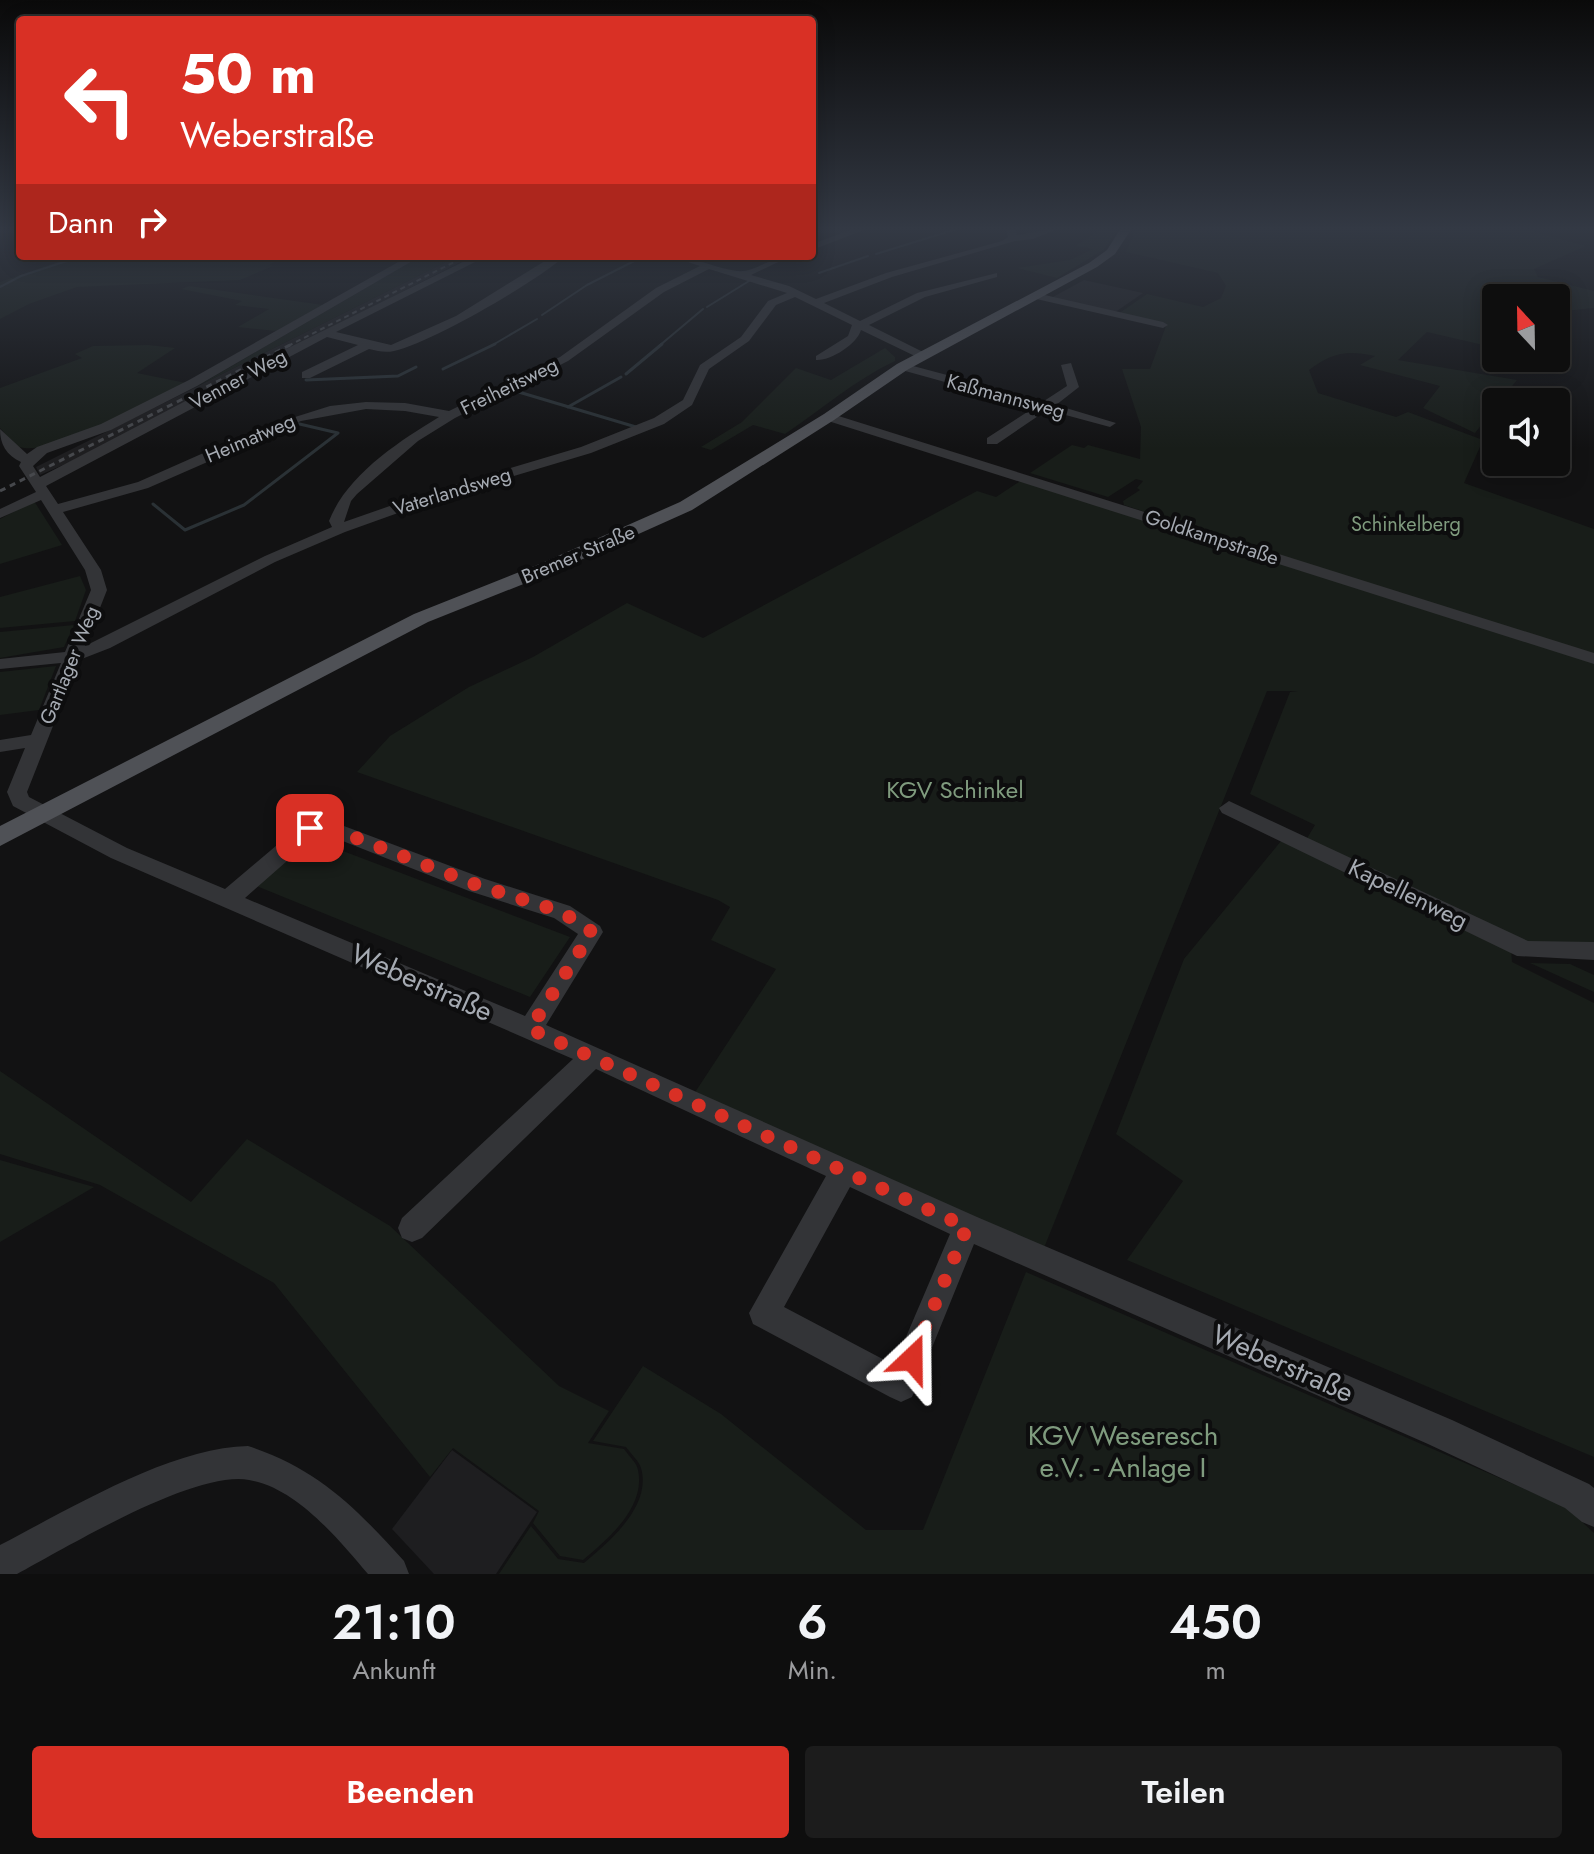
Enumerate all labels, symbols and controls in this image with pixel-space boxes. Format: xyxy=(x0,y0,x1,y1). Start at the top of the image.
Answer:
text: 50 m xyxy=(180,33,316,114)
icon: left xyxy=(48,48,152,152)
text: Weberstraße xyxy=(180,108,374,160)
icon: right xyxy=(130,200,174,244)
text: Dann xyxy=(48,201,114,244)
north arrow xyxy=(1482,284,1570,372)
map controls xyxy=(1482,284,1570,476)
street label: Venner Weg xyxy=(185,342,292,417)
street label: Freiheitsweg xyxy=(455,350,563,423)
street label: Kaßmannsweg xyxy=(943,367,1068,426)
button: sound xyxy=(1482,388,1570,476)
street label: Heimatweg xyxy=(201,407,300,470)
street label: Vaterlandsweg xyxy=(390,460,515,523)
street label: Goldkampstraße xyxy=(1141,502,1282,573)
park label: Schinkelberg xyxy=(1351,510,1461,539)
street label: Bremer Straße xyxy=(517,518,639,591)
street label: Gartlager Weg xyxy=(33,602,106,729)
park label: KGV Schinkel xyxy=(886,772,1024,807)
pin xyxy=(276,794,344,862)
icon: arrive xyxy=(288,806,332,850)
street label: Kapellenweg xyxy=(1343,850,1474,938)
street label: Weberstraße xyxy=(344,933,499,1032)
street label: Weberstraße xyxy=(1205,1314,1360,1413)
position arrow xyxy=(870,1317,954,1401)
park label: KGV Weseresch e.V. - Anlage I xyxy=(1028,1415,1218,1488)
text: 21:10 xyxy=(332,1588,456,1657)
text: 6 xyxy=(797,1588,828,1657)
text: 450 xyxy=(1169,1588,1262,1657)
text: Ankunft xyxy=(352,1651,435,1689)
text: Min. xyxy=(788,1651,837,1689)
text: m xyxy=(1205,1651,1226,1689)
button: Beenden xyxy=(32,1746,789,1838)
button: Teilen xyxy=(805,1746,1562,1838)

